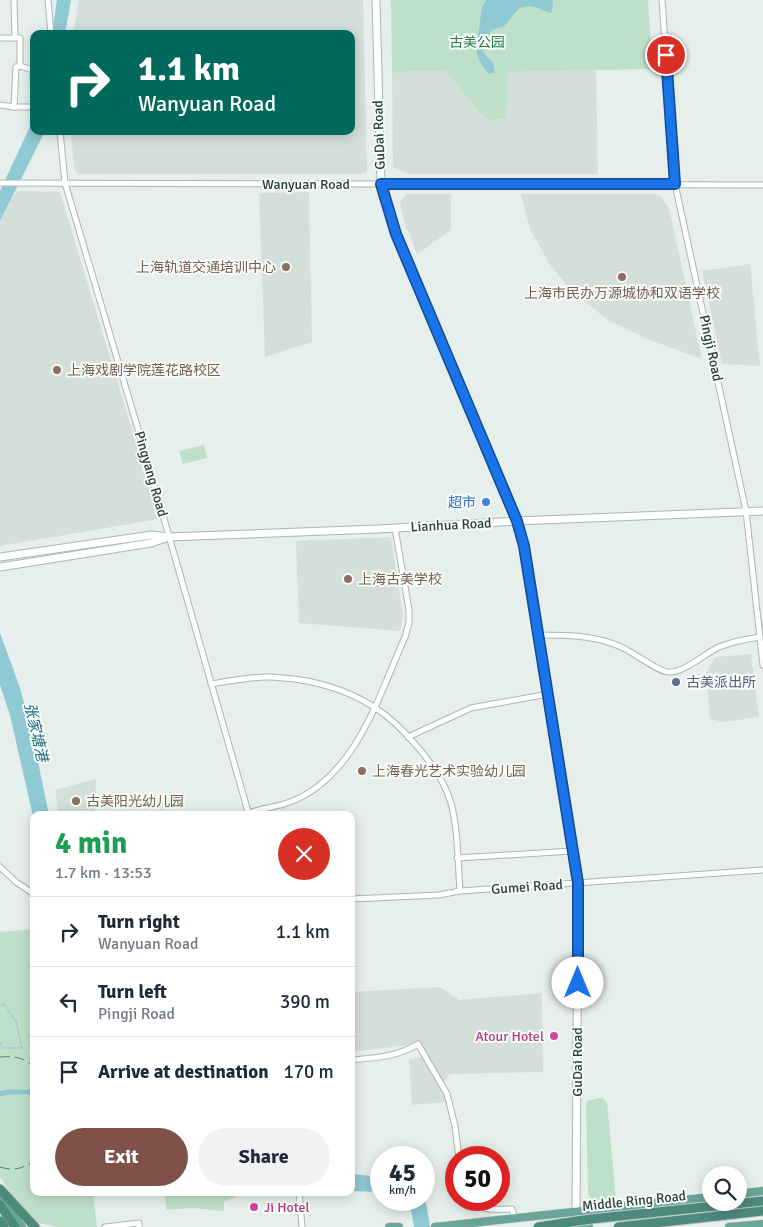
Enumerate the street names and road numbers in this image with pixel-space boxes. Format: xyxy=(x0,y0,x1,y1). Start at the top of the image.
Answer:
street label: GuDai Road xyxy=(369,100,389,170)
street label: Wanyuan Road xyxy=(262,176,350,193)
street label: Pingji Road xyxy=(696,313,726,383)
street label: Pingyang Road xyxy=(131,429,171,519)
street label: Lianhua Road xyxy=(410,514,492,536)
street label: Gumei Road xyxy=(491,876,563,898)
street label: GuDai Road xyxy=(569,1027,586,1097)
street label: Middle Ring Road xyxy=(581,1187,687,1215)

